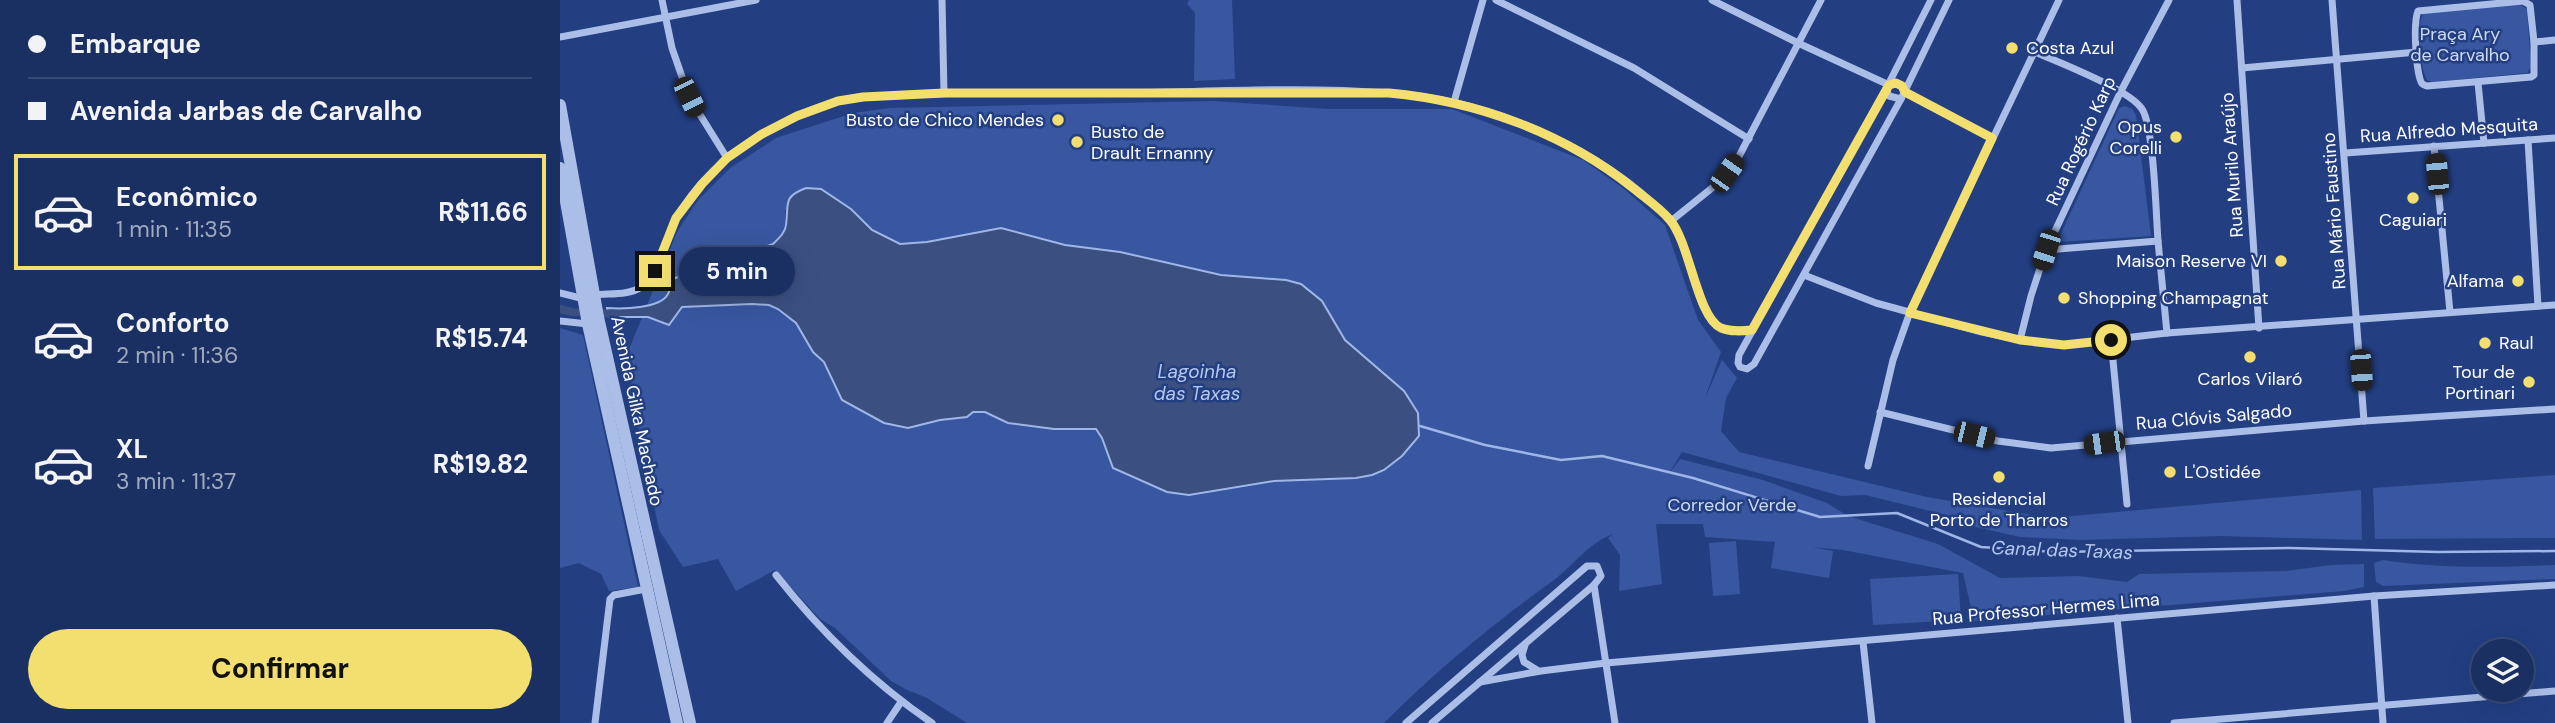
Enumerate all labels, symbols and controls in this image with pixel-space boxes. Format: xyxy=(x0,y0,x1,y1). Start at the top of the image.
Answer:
park label: Praça Ary de Carvalho xyxy=(2410,22,2510,67)
text: Embarque xyxy=(70,27,201,61)
place label: Costa Azul xyxy=(2026,36,2114,60)
marker: Costa Azul xyxy=(2004,40,2020,56)
street label: Rua Rogério Karp xyxy=(2040,72,2122,210)
car xyxy=(671,74,708,120)
street label: Rua Murilo Araújo xyxy=(2215,92,2249,238)
text: Avenida Jarbas de Carvalho xyxy=(70,94,422,128)
place label: Busto de Chico Mendes xyxy=(846,108,1044,132)
marker: Busto de Chico Mendes xyxy=(1050,112,1066,128)
street label: Rua Alfredo Mesquita xyxy=(2359,112,2539,148)
place label: Opus Corelli xyxy=(2110,115,2162,160)
place label: Busto de Drault Ernanny xyxy=(1091,120,1213,165)
marker: Opus Corelli xyxy=(2168,129,2184,145)
street label: Rua Mário Faustino xyxy=(2317,132,2351,290)
marker: Busto de Drault Ernanny xyxy=(1069,134,1085,150)
car xyxy=(1707,150,1748,196)
car xyxy=(2425,152,2450,196)
text: Econômico xyxy=(116,180,258,214)
icon: car xyxy=(32,181,95,244)
marker: Caguiari xyxy=(2405,190,2421,206)
text: R$11.66 xyxy=(438,195,528,229)
place label: Caguiari xyxy=(2379,208,2447,232)
text: 1 min · 11:35 xyxy=(116,214,232,244)
car xyxy=(2030,227,2063,273)
callout: 5 min xyxy=(679,246,795,296)
place label: Maison Reserve VI xyxy=(2116,249,2267,273)
marker: Maison Reserve VI xyxy=(2273,253,2289,269)
route end xyxy=(639,255,671,287)
text: 5 min xyxy=(706,256,768,286)
place label: Alfama xyxy=(2447,269,2504,293)
marker: Alfama xyxy=(2510,273,2526,289)
place label: Shopping Champagnat xyxy=(2078,286,2269,310)
marker: Shopping Champagnat xyxy=(2056,290,2072,306)
text: Conforto xyxy=(116,306,230,340)
icon: car xyxy=(32,307,95,370)
street label: Avenida Gilka Machado xyxy=(605,314,669,508)
text: R$15.74 xyxy=(435,321,528,355)
route start xyxy=(2095,324,2127,356)
place label: Raul xyxy=(2499,331,2534,355)
marker: Raul xyxy=(2477,335,2493,351)
text: 2 min · 11:36 xyxy=(116,340,238,370)
car xyxy=(2350,348,2373,392)
marker: Carlos Vilaró xyxy=(2242,349,2258,365)
water label: Lagoinha das Taxas xyxy=(1154,359,1240,406)
place label: Tour de Portinari xyxy=(2445,360,2515,405)
place label: Carlos Vilaró xyxy=(2197,367,2303,391)
marker: Tour de Portinari xyxy=(2521,374,2537,390)
street label: Rua Clóvis Salgado xyxy=(2135,398,2293,436)
car xyxy=(1952,420,1997,450)
car xyxy=(2082,430,2127,456)
text: XL xyxy=(116,432,148,466)
icon: car xyxy=(32,433,95,496)
text: R$19.82 xyxy=(433,447,528,481)
place label: L'Ostidée xyxy=(2184,460,2261,484)
marker: L'Ostidée xyxy=(2162,464,2178,480)
text: 3 min · 11:37 xyxy=(116,466,236,496)
marker: Residencial Porto de Tharros xyxy=(1991,469,2007,485)
place label: Residencial Porto de Tharros xyxy=(1930,487,2068,532)
park label: Corredor Verde xyxy=(1667,493,1797,517)
water label: Canal das Taxas xyxy=(1991,535,2133,565)
street label: Rua Professor Hermes Lima xyxy=(1931,587,2161,631)
button: Confirmar xyxy=(28,629,532,709)
map controls xyxy=(2471,639,2534,702)
button: layers xyxy=(2471,639,2534,702)

